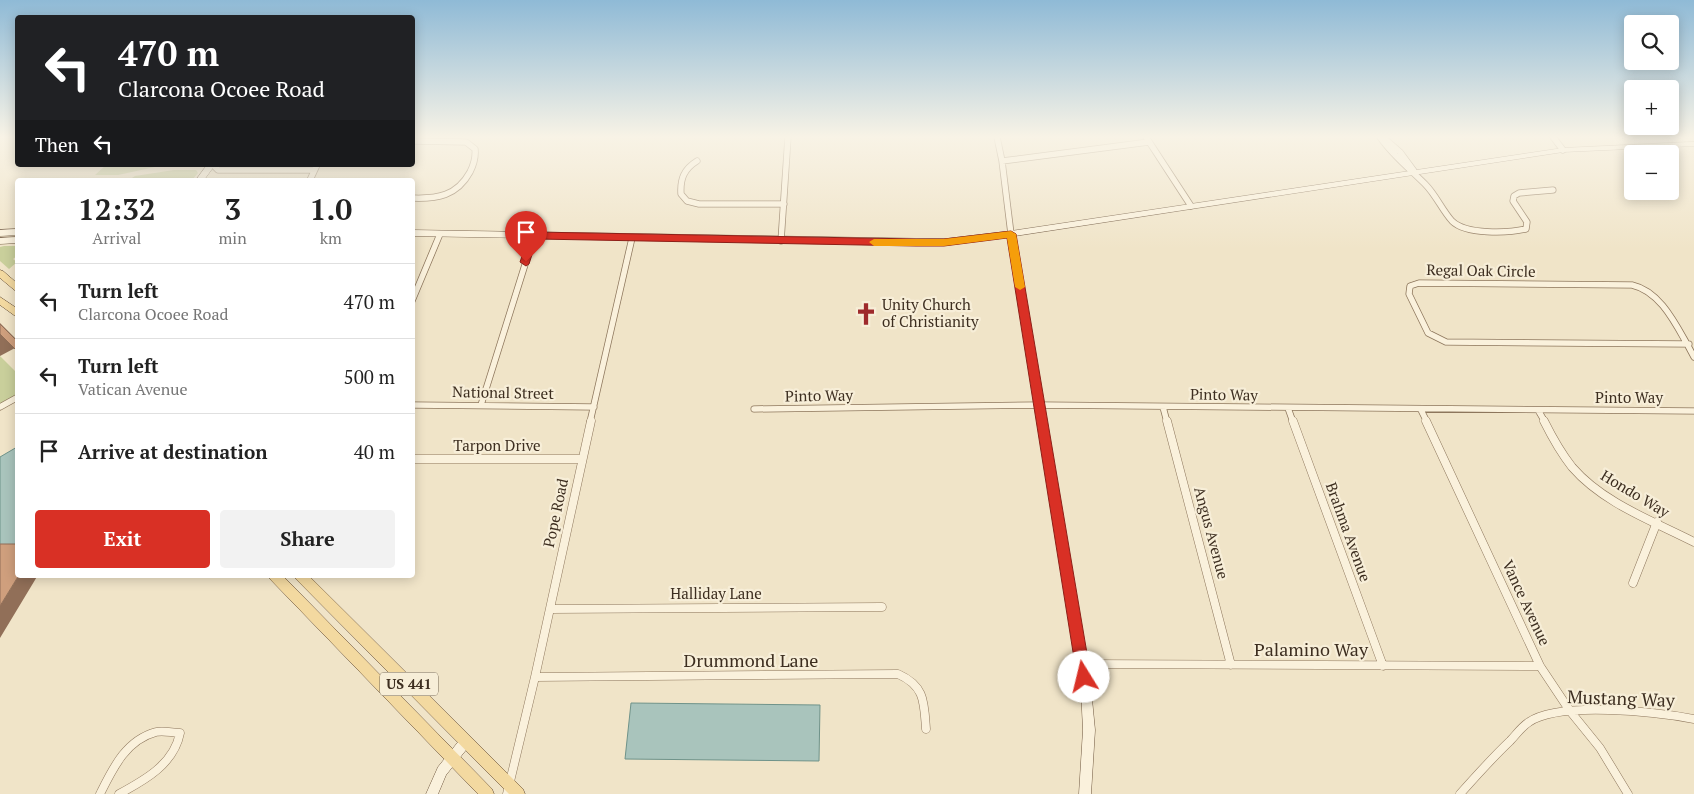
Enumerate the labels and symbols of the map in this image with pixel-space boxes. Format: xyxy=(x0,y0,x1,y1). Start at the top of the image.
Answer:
pin xyxy=(505,211,547,262)
street label: Regal Oak Circle xyxy=(1426,259,1536,281)
place label: Unity Church of Christianity xyxy=(882,294,979,331)
church icon: Unity Church of Christianity xyxy=(853,301,879,327)
street label: National Street xyxy=(452,381,554,403)
street label: Pinto Way xyxy=(1190,383,1259,405)
street label: Pinto Way xyxy=(785,384,854,406)
street label: Pinto Way xyxy=(1595,387,1663,407)
street label: Tarpon Drive xyxy=(453,435,541,455)
street label: Hondo Way xyxy=(1598,465,1674,522)
street label: Pope Road xyxy=(538,477,572,549)
street label: Brahma Avenue xyxy=(1322,479,1376,584)
street label: Angus Avenue xyxy=(1190,484,1234,581)
street label: Vance Avenue xyxy=(1498,557,1555,649)
street label: Halliday Lane xyxy=(670,583,762,603)
street label: Palamino Way xyxy=(1254,637,1369,661)
street label: Drummond Lane xyxy=(684,648,818,672)
position arrow xyxy=(1057,650,1109,702)
road number: US 441 xyxy=(380,672,438,696)
street label: Mustang Way xyxy=(1567,684,1676,712)

